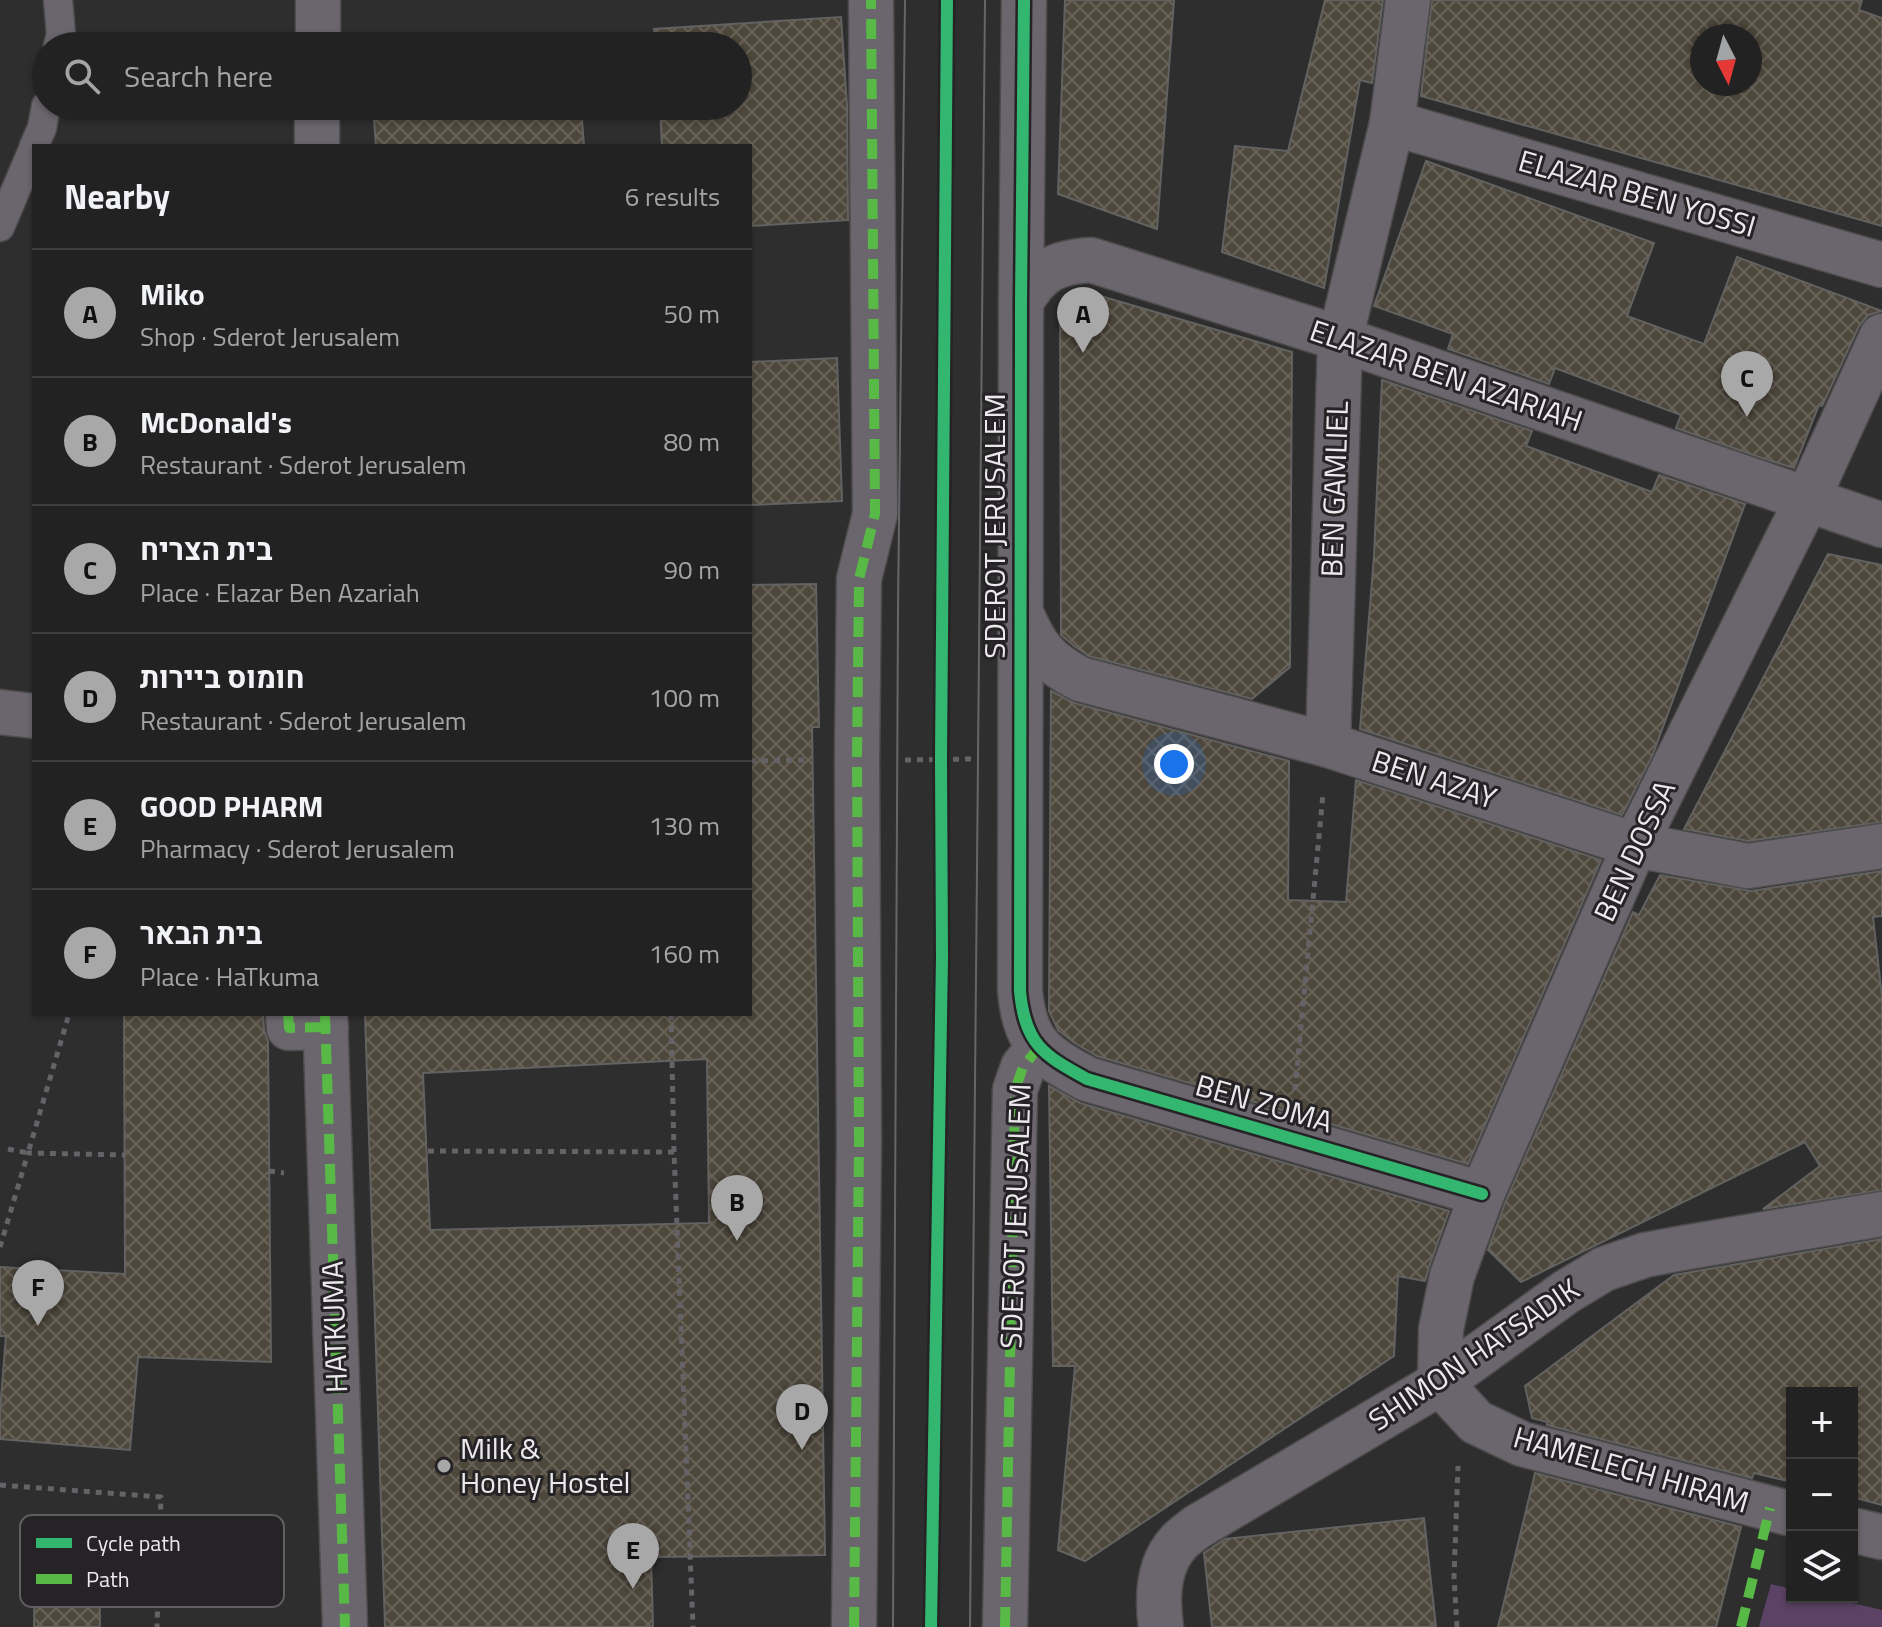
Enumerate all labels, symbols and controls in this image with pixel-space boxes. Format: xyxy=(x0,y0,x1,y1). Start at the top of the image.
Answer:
north arrow xyxy=(1690,24,1762,96)
search box xyxy=(32,32,752,120)
text: Search here xyxy=(124,53,273,99)
icon: search xyxy=(60,54,104,98)
street label: ELAZAR BEN YOSSI xyxy=(1513,137,1761,249)
text: Nearby xyxy=(64,170,170,222)
text: 6 results xyxy=(625,177,720,216)
text: Miko xyxy=(140,271,205,317)
pin: A xyxy=(1057,287,1109,353)
text: A xyxy=(82,294,98,333)
text: 50 m xyxy=(663,294,720,333)
street label: ELAZAR BEN AZARIAH xyxy=(1304,307,1589,443)
text: Shop · Sderot Jerusalem xyxy=(140,317,400,356)
pin: C xyxy=(1721,351,1773,417)
street label: SDEROT JERUSALEM xyxy=(971,393,1017,659)
text: McDonald's xyxy=(140,399,292,445)
street label: BEN GAMLIEL xyxy=(1308,400,1360,578)
text: B xyxy=(82,422,98,461)
text: 80 m xyxy=(663,422,720,461)
text: Restaurant · Sderot Jerusalem xyxy=(140,445,467,484)
text: בית הצריח xyxy=(140,526,273,572)
text: C xyxy=(83,550,97,589)
text: 90 m xyxy=(663,550,720,589)
text: Place · Elazar Ben Azariah xyxy=(140,573,420,612)
text: חומוס ביירות xyxy=(140,654,304,700)
text: D xyxy=(82,678,98,717)
text: 100 m xyxy=(649,678,720,717)
text: Restaurant · Sderot Jerusalem xyxy=(140,701,467,740)
street label: BEN AZAY xyxy=(1366,737,1503,821)
your location xyxy=(1154,744,1194,784)
street label: BEN DOSSA xyxy=(1581,772,1687,929)
text: GOOD PHARM xyxy=(140,783,324,829)
text: E xyxy=(83,806,97,845)
text: 130 m xyxy=(649,806,720,845)
text: Pharmacy · Sderot Jerusalem xyxy=(140,829,455,868)
text: בית הבאר xyxy=(140,910,262,956)
text: F xyxy=(83,934,97,973)
text: 160 m xyxy=(649,934,720,973)
text: Place · HaTkuma xyxy=(140,957,319,996)
street label: BEN ZOMA xyxy=(1190,1062,1338,1145)
street label: SDEROT JERUSALEM xyxy=(987,1083,1043,1349)
pin: B xyxy=(711,1175,763,1241)
pin: F xyxy=(12,1260,64,1326)
street label: HATKUMA xyxy=(309,1260,359,1394)
street label: SHIMON HATSADIK xyxy=(1359,1266,1588,1442)
pin: D xyxy=(776,1384,828,1450)
map controls xyxy=(1786,1387,1858,1603)
button: + xyxy=(1786,1387,1858,1459)
street label: HAMELECH HIRAM xyxy=(1508,1413,1754,1525)
place label: Milk & Honey Hostel xyxy=(460,1425,631,1505)
marker: Milk & Honey Hostel xyxy=(435,1457,453,1475)
button: − xyxy=(1786,1459,1858,1531)
legend xyxy=(20,1515,284,1607)
pin: E xyxy=(607,1523,659,1589)
text: Cycle path xyxy=(86,1526,181,1560)
button: layers xyxy=(1786,1531,1858,1603)
text: Path xyxy=(86,1562,130,1596)

